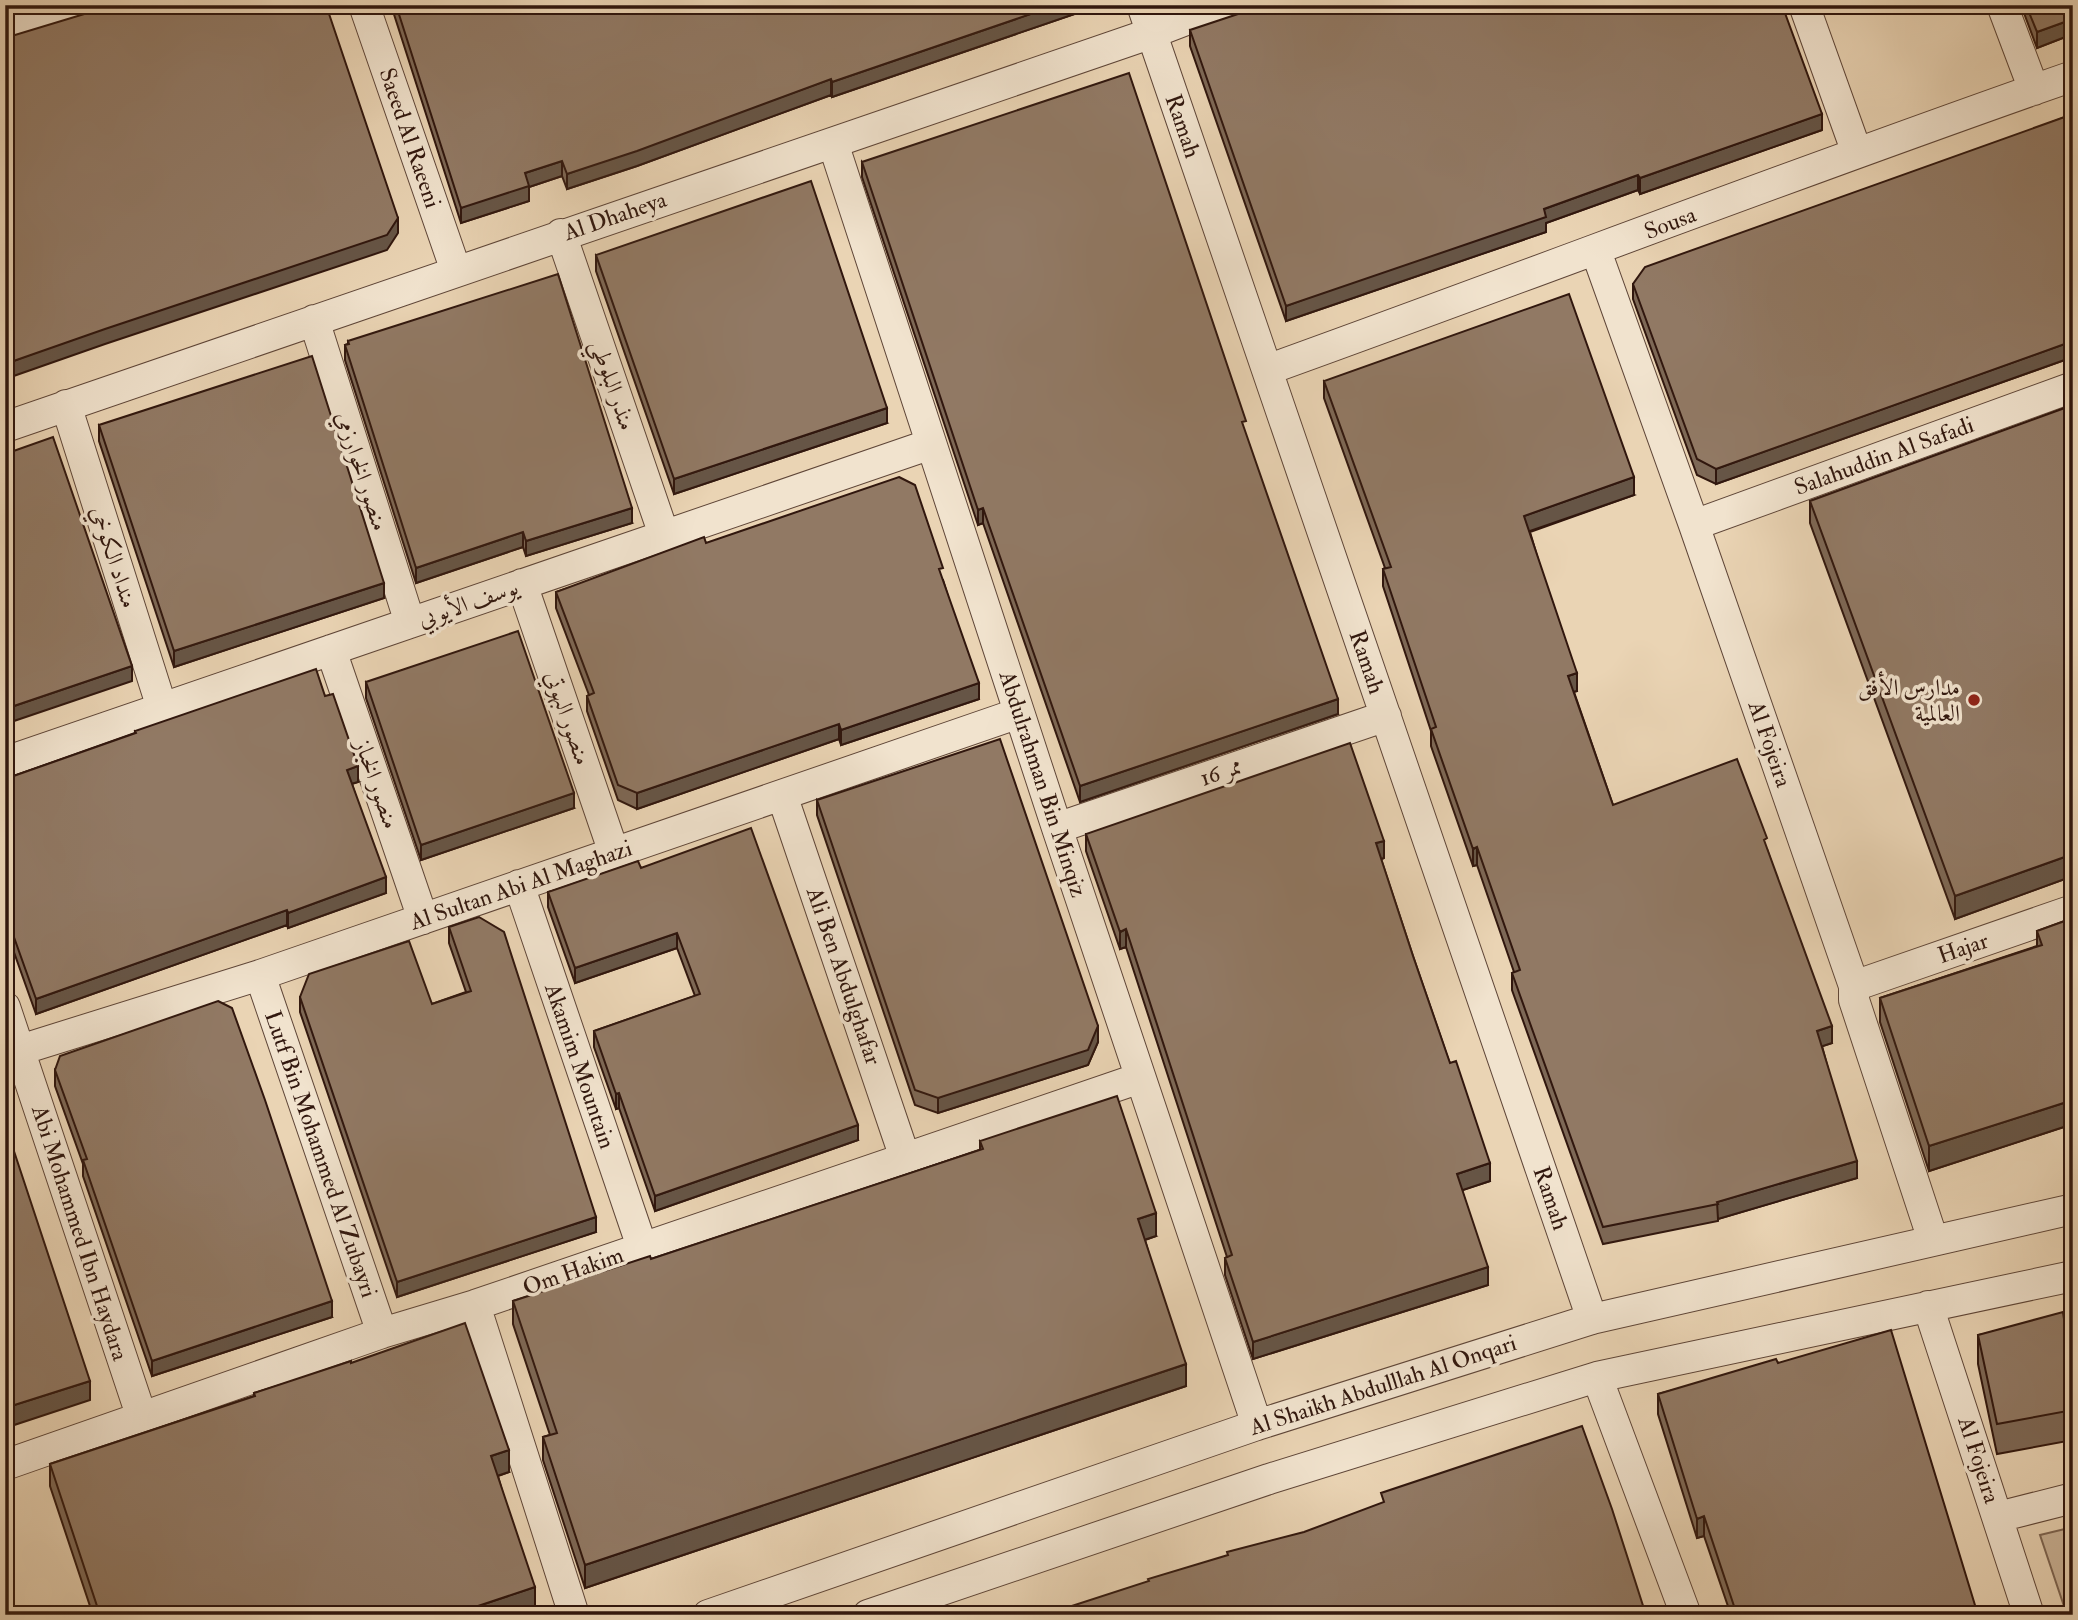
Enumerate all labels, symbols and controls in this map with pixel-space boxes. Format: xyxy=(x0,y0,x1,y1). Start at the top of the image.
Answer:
street label: Saeed Al Raeeni xyxy=(373,64,447,212)
street label: Ramah xyxy=(1159,90,1207,162)
street label: Al Dhaheya xyxy=(559,185,671,247)
street label: Sousa xyxy=(1640,200,1700,246)
street label: منذر البلوطي xyxy=(577,336,642,436)
street label: منصور الخوارزمي xyxy=(325,408,395,536)
street label: Salahuddin Al Safadi xyxy=(1790,410,1978,502)
street label: منداد الكوخي xyxy=(80,502,144,613)
street label: يوسف الأيوبي xyxy=(413,570,525,637)
street label: Ramah xyxy=(1343,626,1391,698)
street label: Abdulrahman Bin Minqiz xyxy=(992,666,1093,901)
street label: منصور البهوتي xyxy=(535,667,598,770)
place label: مدارس الأفق العالمية xyxy=(1858,671,1960,728)
marker: مدارس الأفق العالمية xyxy=(1966,692,1982,708)
street label: Al Fojeira xyxy=(1741,696,1798,791)
street label: منصور الخباز xyxy=(348,734,406,833)
street label: ممر 16 xyxy=(1196,751,1246,793)
street label: Al Sultan Abi Al Maghazi xyxy=(405,833,636,937)
street label: Ali Ben Abdulghafar xyxy=(800,882,888,1069)
street label: Hajar xyxy=(1934,926,1993,970)
street label: Akamim Mountain xyxy=(538,979,622,1153)
street label: Lutf Bin Mohammed Al Zubayri xyxy=(258,1007,384,1301)
street label: Abi Mohammed Ibn Haydara xyxy=(25,1101,135,1365)
street label: Ramah xyxy=(1527,1162,1575,1234)
street label: Om Hakim xyxy=(519,1240,627,1302)
street label: Al Shaikh Abdulllah Al Onqari xyxy=(1245,1328,1520,1442)
street label: Al Fojeira xyxy=(1951,1412,2007,1507)

